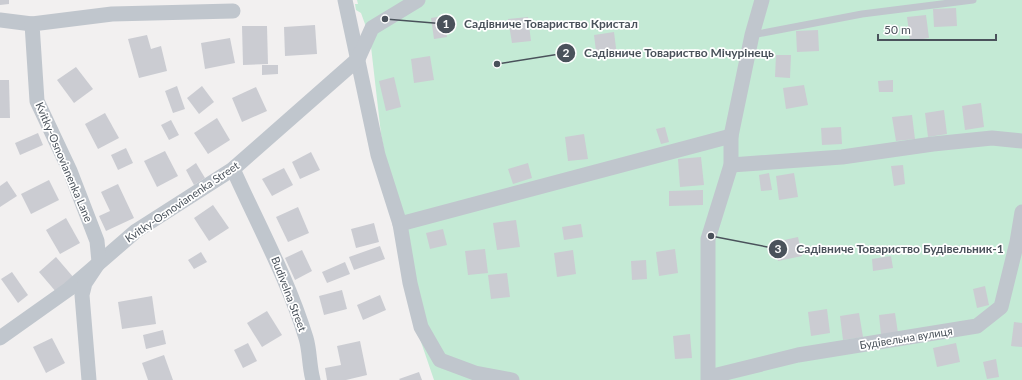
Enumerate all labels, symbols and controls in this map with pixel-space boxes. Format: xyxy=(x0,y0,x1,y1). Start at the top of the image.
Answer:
callout: Садівниче Товариство Кристал xyxy=(436,12,646,36)
text: 1 xyxy=(443,16,450,31)
text: Садівниче Товариство Кристал xyxy=(464,16,638,31)
scale bar xyxy=(878,16,996,42)
text: 50 m xyxy=(884,22,911,37)
callout: Садівниче Товариство Мічурінець xyxy=(556,41,782,65)
text: 2 xyxy=(563,45,570,60)
text: Садівниче Товариство Мічурінець xyxy=(584,45,774,60)
street label: Kvitky-Osnovianenka Lane xyxy=(33,100,96,224)
street label: Kvitky-Osnovianenka Street xyxy=(122,158,241,245)
callout: Садівниче Товариство Будівельник-1 xyxy=(768,237,1012,261)
text: 3 xyxy=(775,241,782,256)
text: Садівниче Товариство Будівельник-1 xyxy=(796,241,1004,256)
street label: Budivelna Street xyxy=(269,254,310,333)
street label: Будівельна вулиця xyxy=(859,324,953,351)

